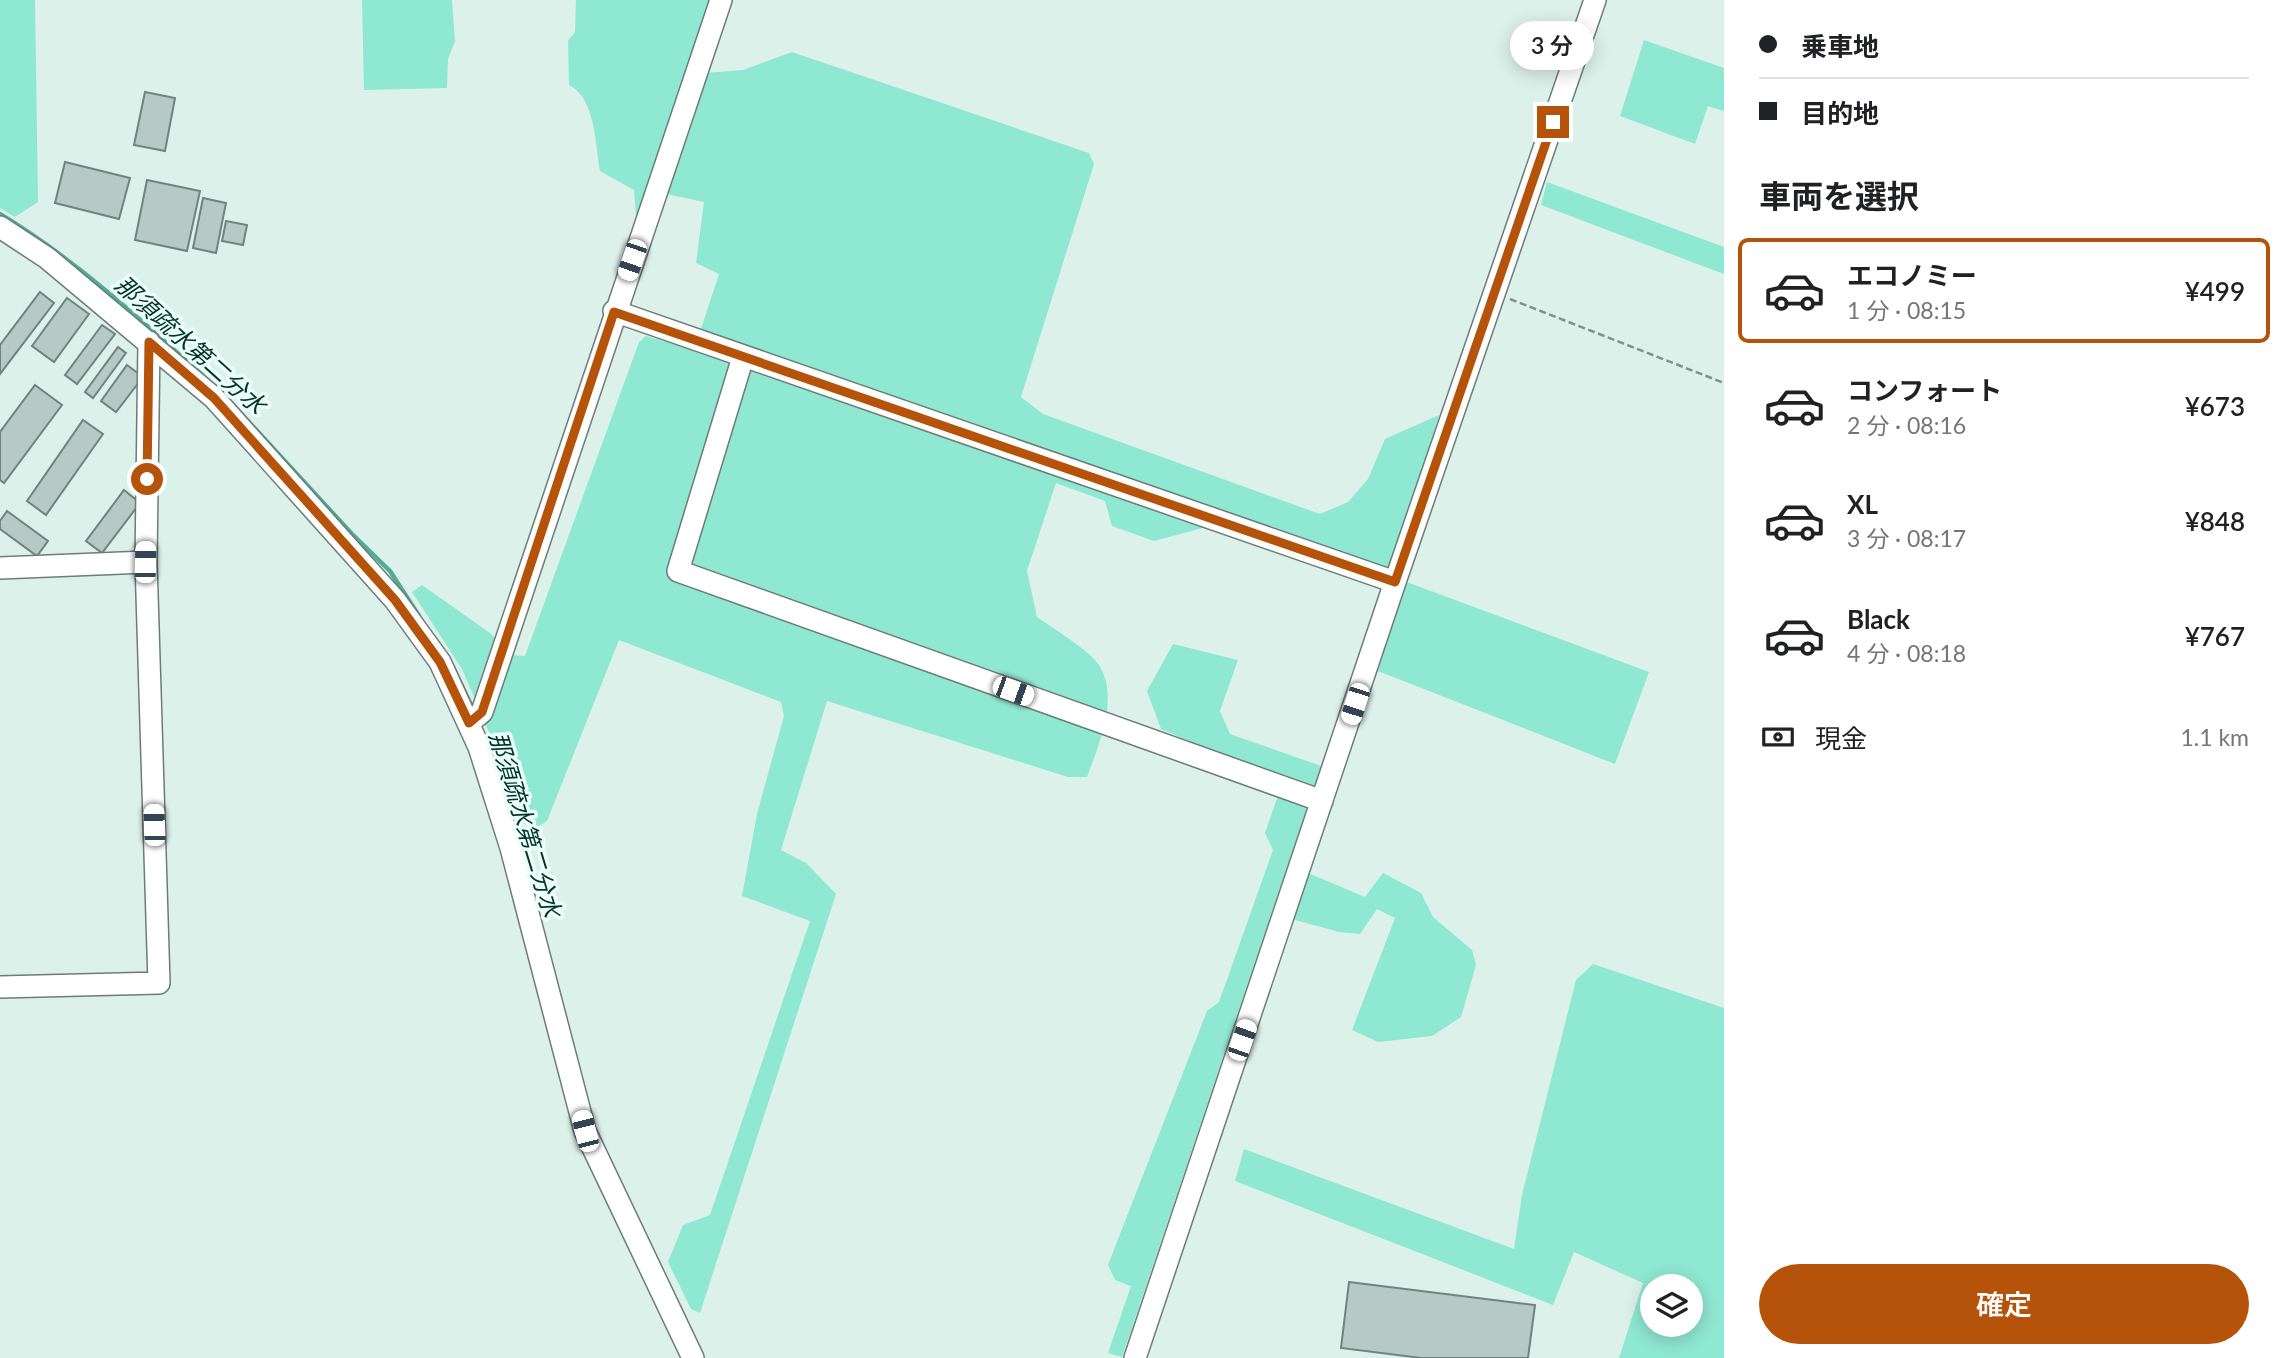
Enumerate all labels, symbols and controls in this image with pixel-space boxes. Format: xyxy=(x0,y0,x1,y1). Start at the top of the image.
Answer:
callout: 3 分 xyxy=(1511,20,1595,69)
text: 乗車地 xyxy=(1801,30,1879,62)
text: 3 分 xyxy=(1531,31,1573,59)
text: 目的地 xyxy=(1801,97,1879,129)
route end xyxy=(1537,106,1569,138)
text: 車両を選択 xyxy=(1759,176,1919,215)
car xyxy=(616,237,649,283)
icon: car xyxy=(1763,259,1826,322)
text: エコノミー xyxy=(1847,259,1977,291)
water label: 那須疏水第二分水 xyxy=(110,269,274,421)
text: ¥499 xyxy=(2185,275,2245,307)
text: 1 分 · 08:15 xyxy=(1847,296,1966,324)
icon: car xyxy=(1763,374,1826,437)
text: コンフォート xyxy=(1847,374,2002,406)
text: ¥673 xyxy=(2185,390,2245,422)
text: 2 分 · 08:16 xyxy=(1847,411,1966,439)
route start xyxy=(131,463,163,495)
text: XL xyxy=(1847,488,1878,520)
icon: car xyxy=(1763,489,1826,552)
text: ¥848 xyxy=(2185,505,2245,537)
text: 3 分 · 08:17 xyxy=(1847,524,1966,552)
car xyxy=(135,541,156,583)
text: Black xyxy=(1847,603,1910,635)
icon: car xyxy=(1763,604,1826,667)
text: ¥767 xyxy=(2185,620,2245,652)
text: 4 分 · 08:18 xyxy=(1847,639,1966,667)
car xyxy=(990,674,1037,708)
car xyxy=(1339,681,1372,727)
icon: cash xyxy=(1759,718,1797,756)
text: 現金 xyxy=(1815,722,1867,754)
text: 1.1 km xyxy=(2180,723,2249,751)
water label: 那須疏水第二分水 xyxy=(484,728,569,923)
car xyxy=(143,804,166,846)
car xyxy=(1226,1017,1259,1063)
car xyxy=(570,1108,601,1154)
button: 確定 xyxy=(1759,1264,2249,1344)
map controls xyxy=(1640,1274,1703,1337)
button: layers xyxy=(1640,1274,1703,1337)

